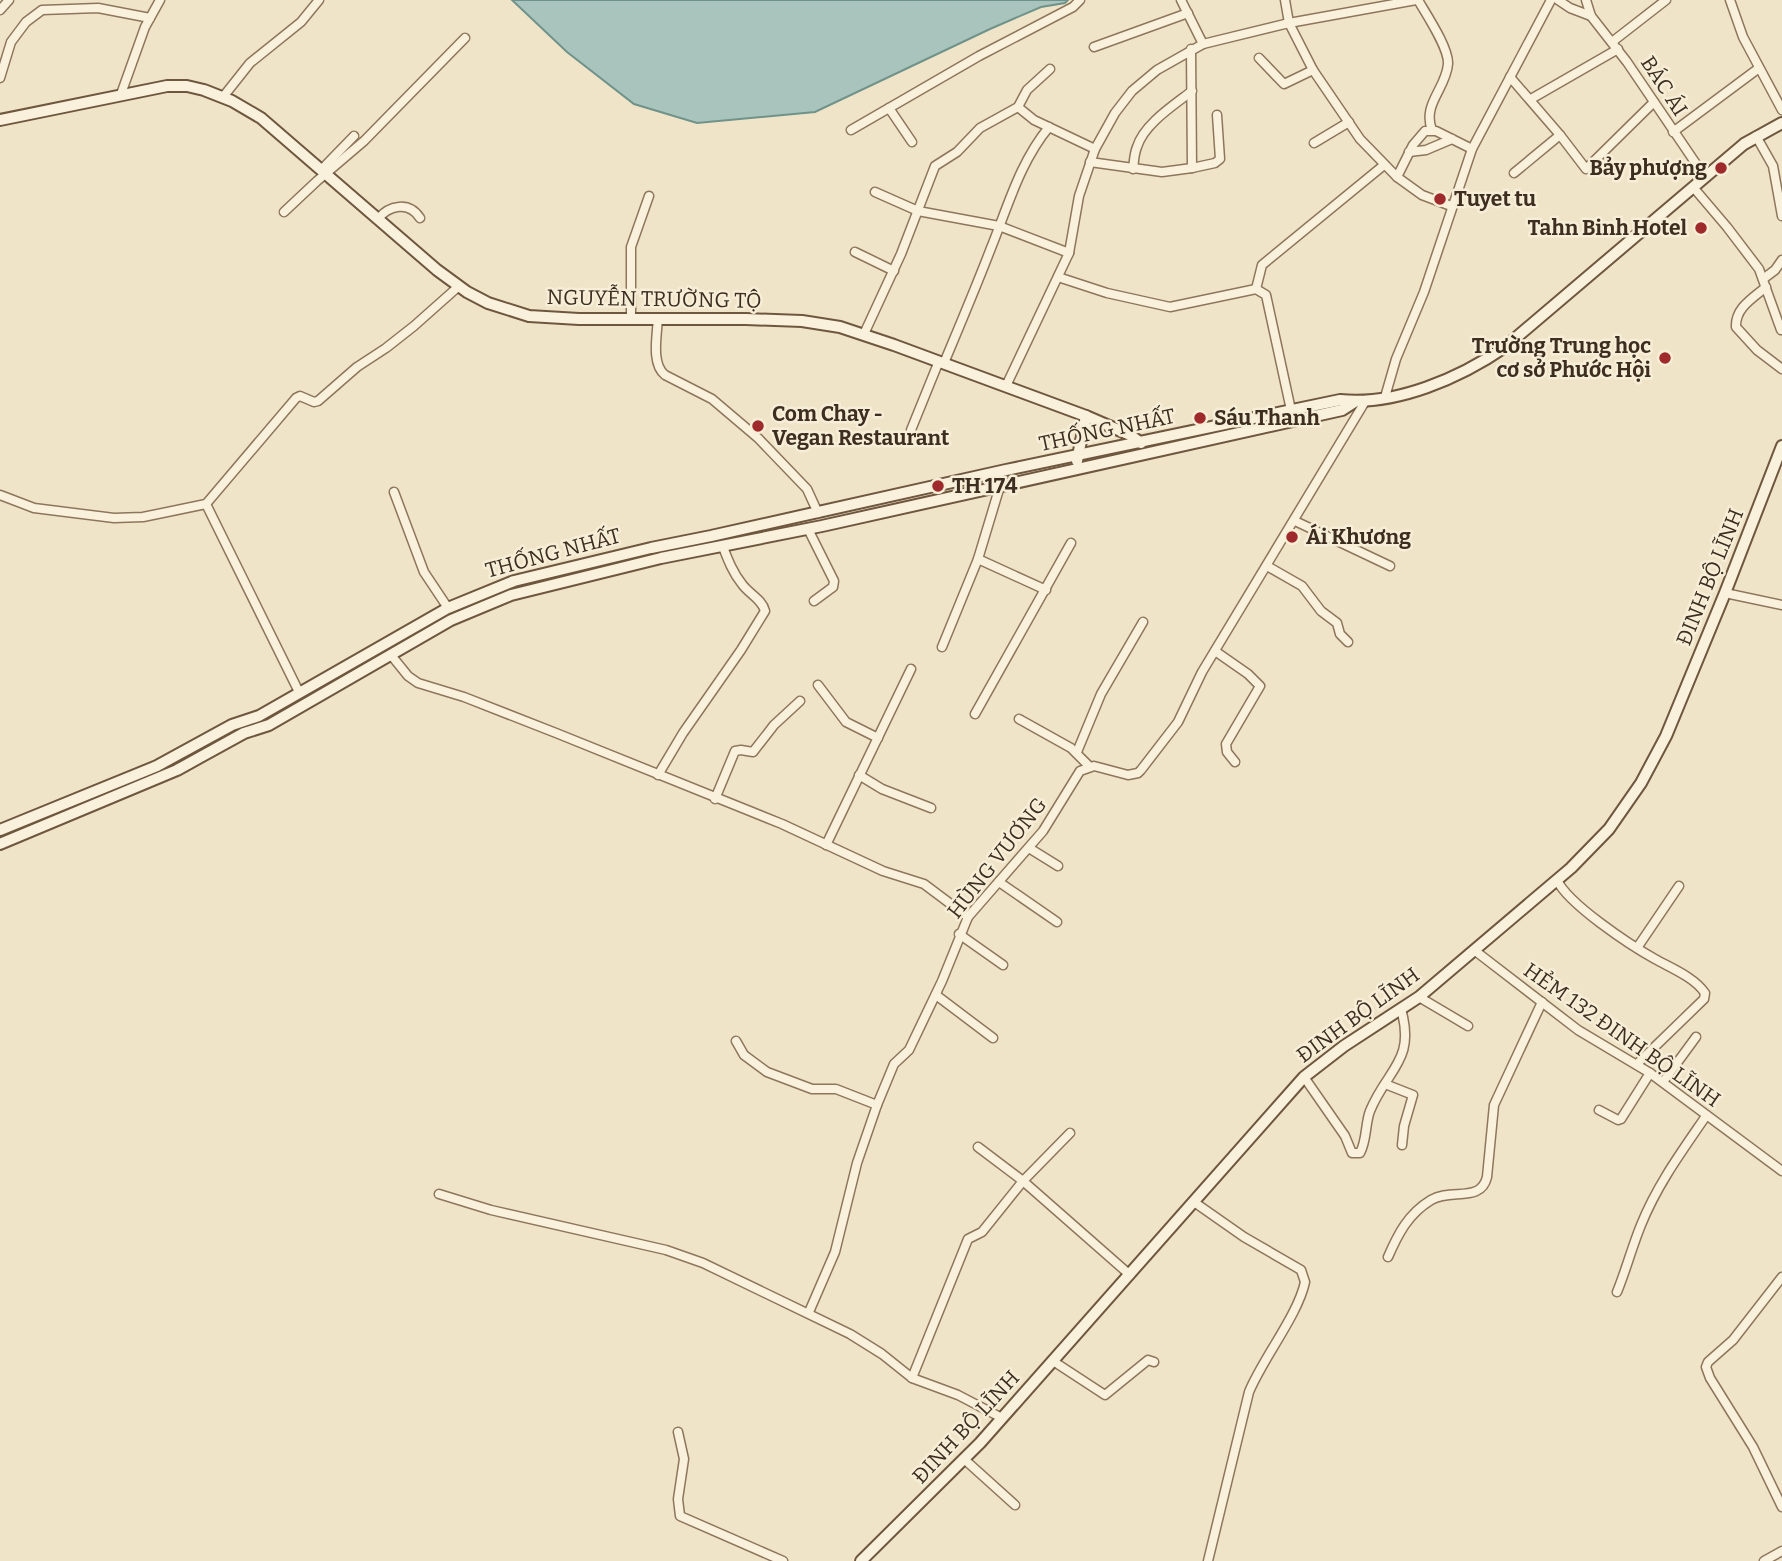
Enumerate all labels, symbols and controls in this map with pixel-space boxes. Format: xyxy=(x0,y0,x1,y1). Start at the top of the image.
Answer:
street label: BÁC ÁI xyxy=(1635,51,1693,121)
place label: Bảy phượng xyxy=(1589,155,1707,181)
marker: Bảy phượng xyxy=(1713,160,1729,176)
place label: Tuyet tu xyxy=(1454,186,1536,212)
marker: Tuyet tu xyxy=(1432,191,1448,207)
place label: Tahn Binh Hotel xyxy=(1528,215,1687,241)
marker: Tahn Binh Hotel xyxy=(1693,220,1709,236)
street label: NGUYỄN TRƯỜNG TỘ xyxy=(546,282,762,314)
place label: Trường Trung học cơ sở Phước Hội xyxy=(1472,333,1651,383)
marker: Trường Trung học cơ sở Phước Hội xyxy=(1657,350,1673,366)
place label: Com Chay - Vegan Restaurant xyxy=(772,401,950,451)
street label: THỐNG NHẤT xyxy=(1036,402,1178,457)
place label: Sáu Thanh xyxy=(1214,405,1320,431)
marker: Sáu Thanh xyxy=(1192,410,1208,426)
marker: Com Chay - Vegan Restaurant xyxy=(750,418,766,434)
place label: TH 174 xyxy=(952,473,1018,499)
marker: TH 174 xyxy=(930,478,946,494)
street label: ĐINH BỘ LĨNH xyxy=(1671,505,1749,649)
street label: THỐNG NHẤT xyxy=(482,522,623,584)
place label: Ái Khương xyxy=(1306,523,1411,550)
marker: Ái Khương xyxy=(1284,529,1300,545)
street label: HÙNG VƯƠNG xyxy=(942,792,1052,924)
street label: HẺM 132 ĐINH BỘ LĨNH xyxy=(1519,957,1725,1113)
street label: ĐINH BỘ LĨNH xyxy=(1292,962,1424,1068)
street label: ĐINH BỘ LĨNH xyxy=(907,1365,1025,1489)

